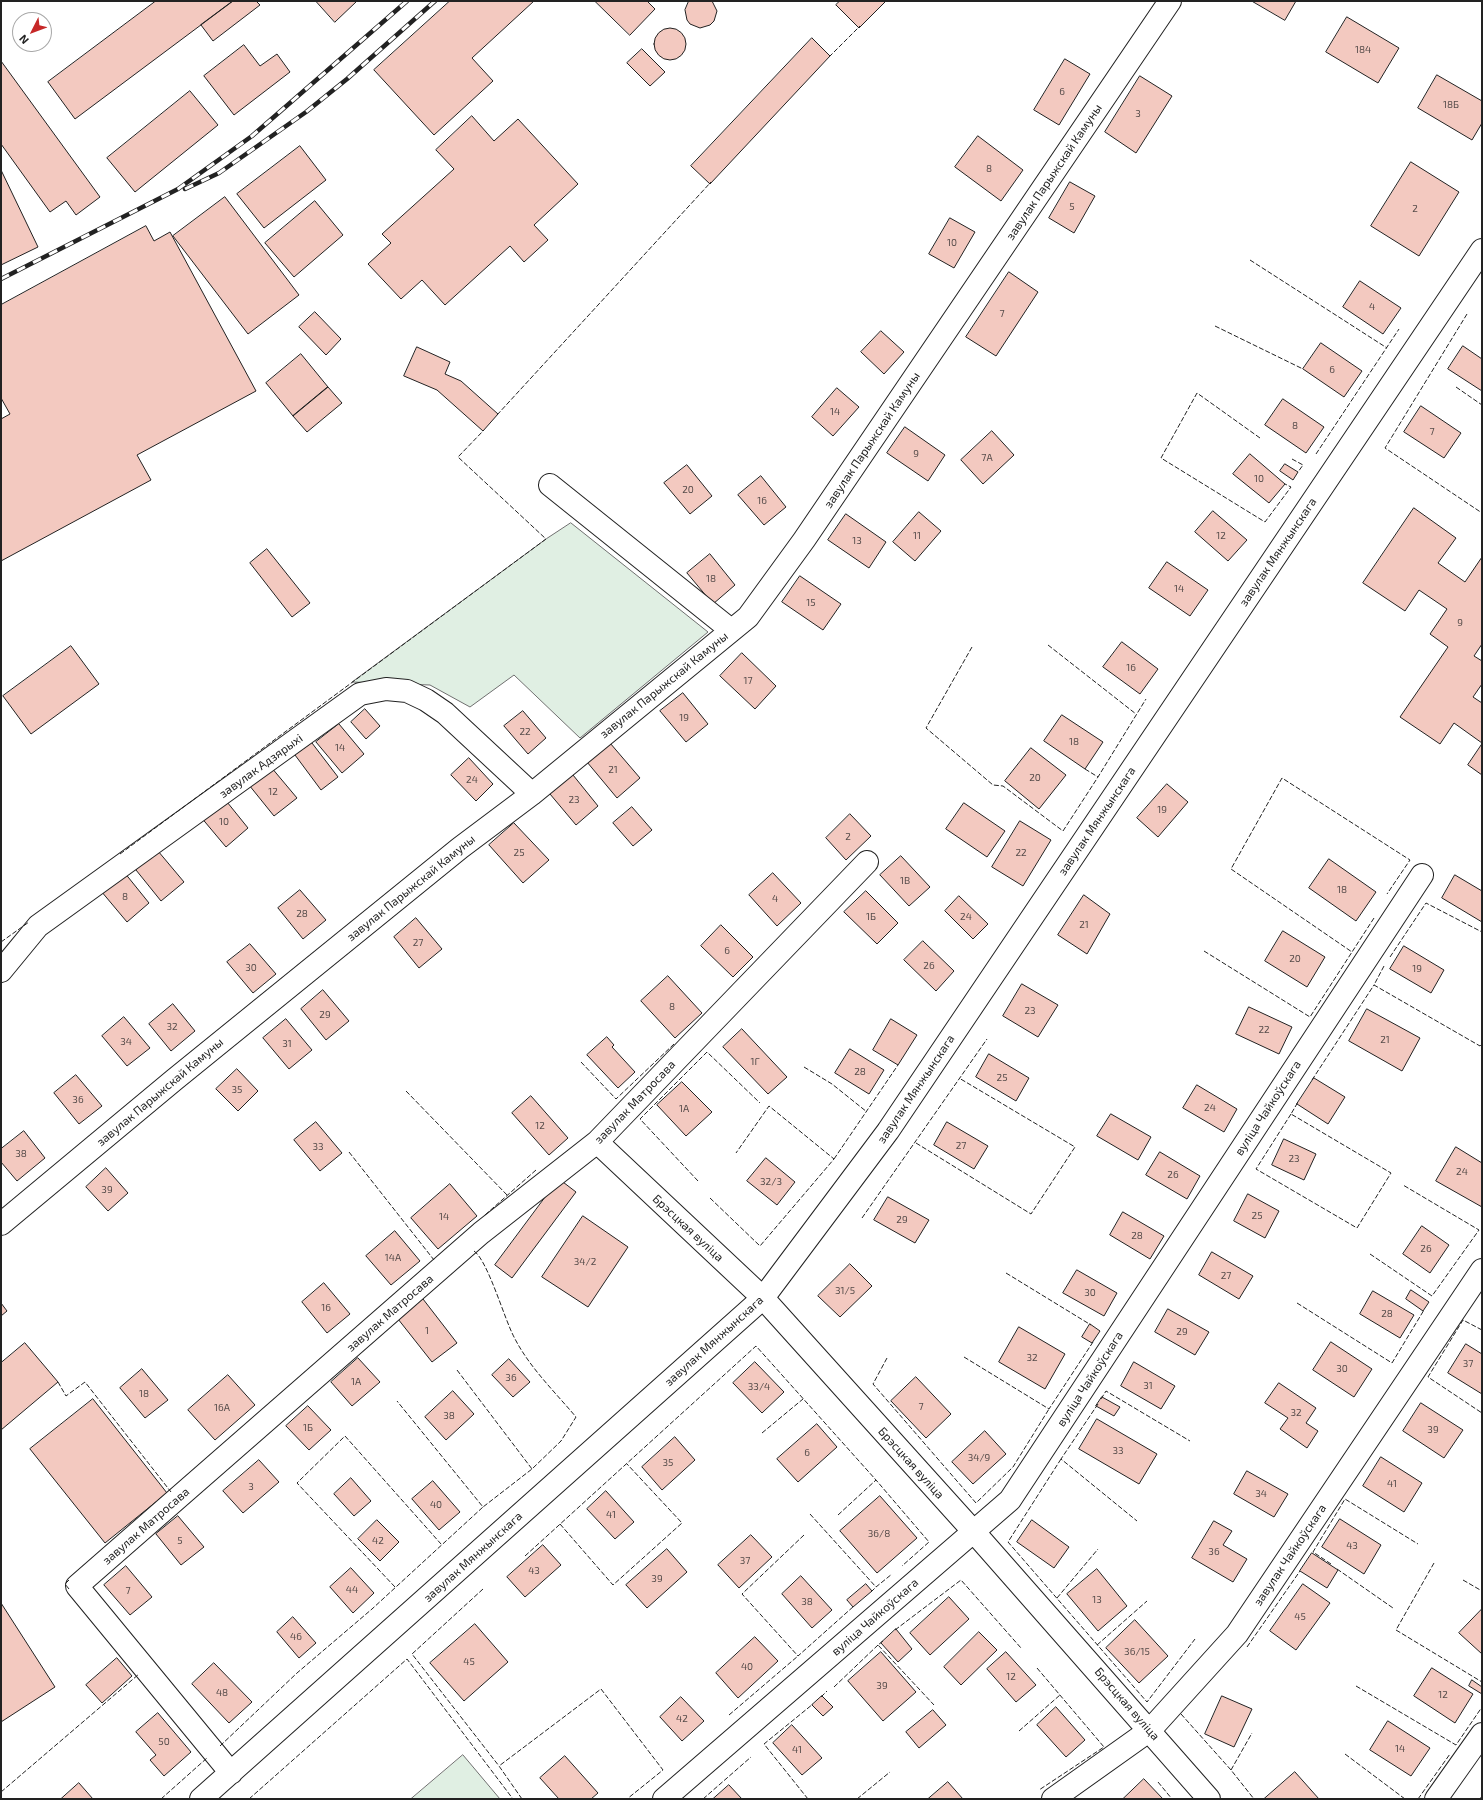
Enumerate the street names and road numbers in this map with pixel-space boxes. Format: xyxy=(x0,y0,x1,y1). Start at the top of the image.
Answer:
street label: завулак Парыжскай Камуны xyxy=(1003,101,1105,243)
street label: завулак Парыжскай Камуны xyxy=(821,369,923,511)
street label: завулак Мянжынскага xyxy=(1236,495,1320,609)
street label: завулак Парыжскай Камуны xyxy=(597,629,731,741)
street label: завулак Адзярыхі xyxy=(216,731,306,801)
street label: завулак Мянжынскага xyxy=(1055,764,1139,878)
street label: завулак Парыжскай Камуны xyxy=(344,832,478,944)
street label: завулак Мянжынскага xyxy=(874,1032,958,1146)
street label: завулак Парыжскай Камуны xyxy=(94,1035,226,1149)
street label: завулак Матросава xyxy=(592,1057,678,1147)
street label: вуліца Чайкоўскага xyxy=(1232,1058,1304,1158)
street label: Брэсцкая вуліца xyxy=(650,1192,726,1264)
street label: завулак Матросава xyxy=(344,1271,436,1355)
street label: завулак Мянжынскага xyxy=(662,1293,766,1389)
street label: вуліца Чайкоўскага xyxy=(1054,1329,1126,1429)
street label: Брэсцкая вуліца xyxy=(875,1424,947,1502)
street label: завулак Матросава xyxy=(100,1484,192,1568)
street label: завулак Чайкоўскага xyxy=(1251,1501,1329,1609)
street label: завулак Мянжынскага xyxy=(421,1509,525,1605)
street label: вуліца Чайкоўскага xyxy=(829,1575,921,1659)
street label: Брэсцкая вуліца xyxy=(1092,1665,1162,1743)

